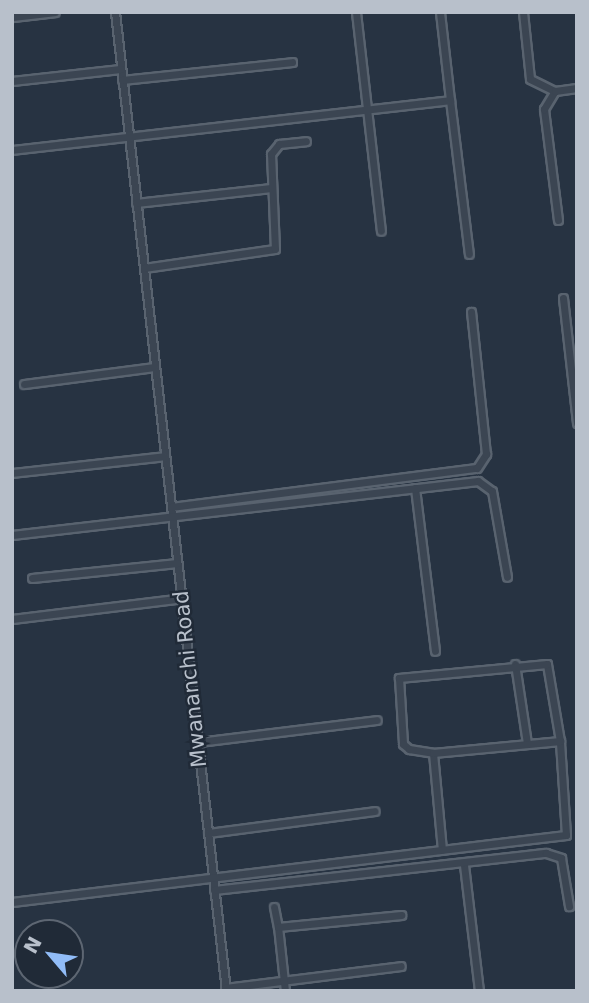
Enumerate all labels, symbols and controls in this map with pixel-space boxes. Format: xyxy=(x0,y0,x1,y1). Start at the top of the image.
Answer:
street label: Mwananchi Road xyxy=(168,589,212,769)
north arrow xyxy=(14,919,84,989)
text: N xyxy=(19,932,46,957)

